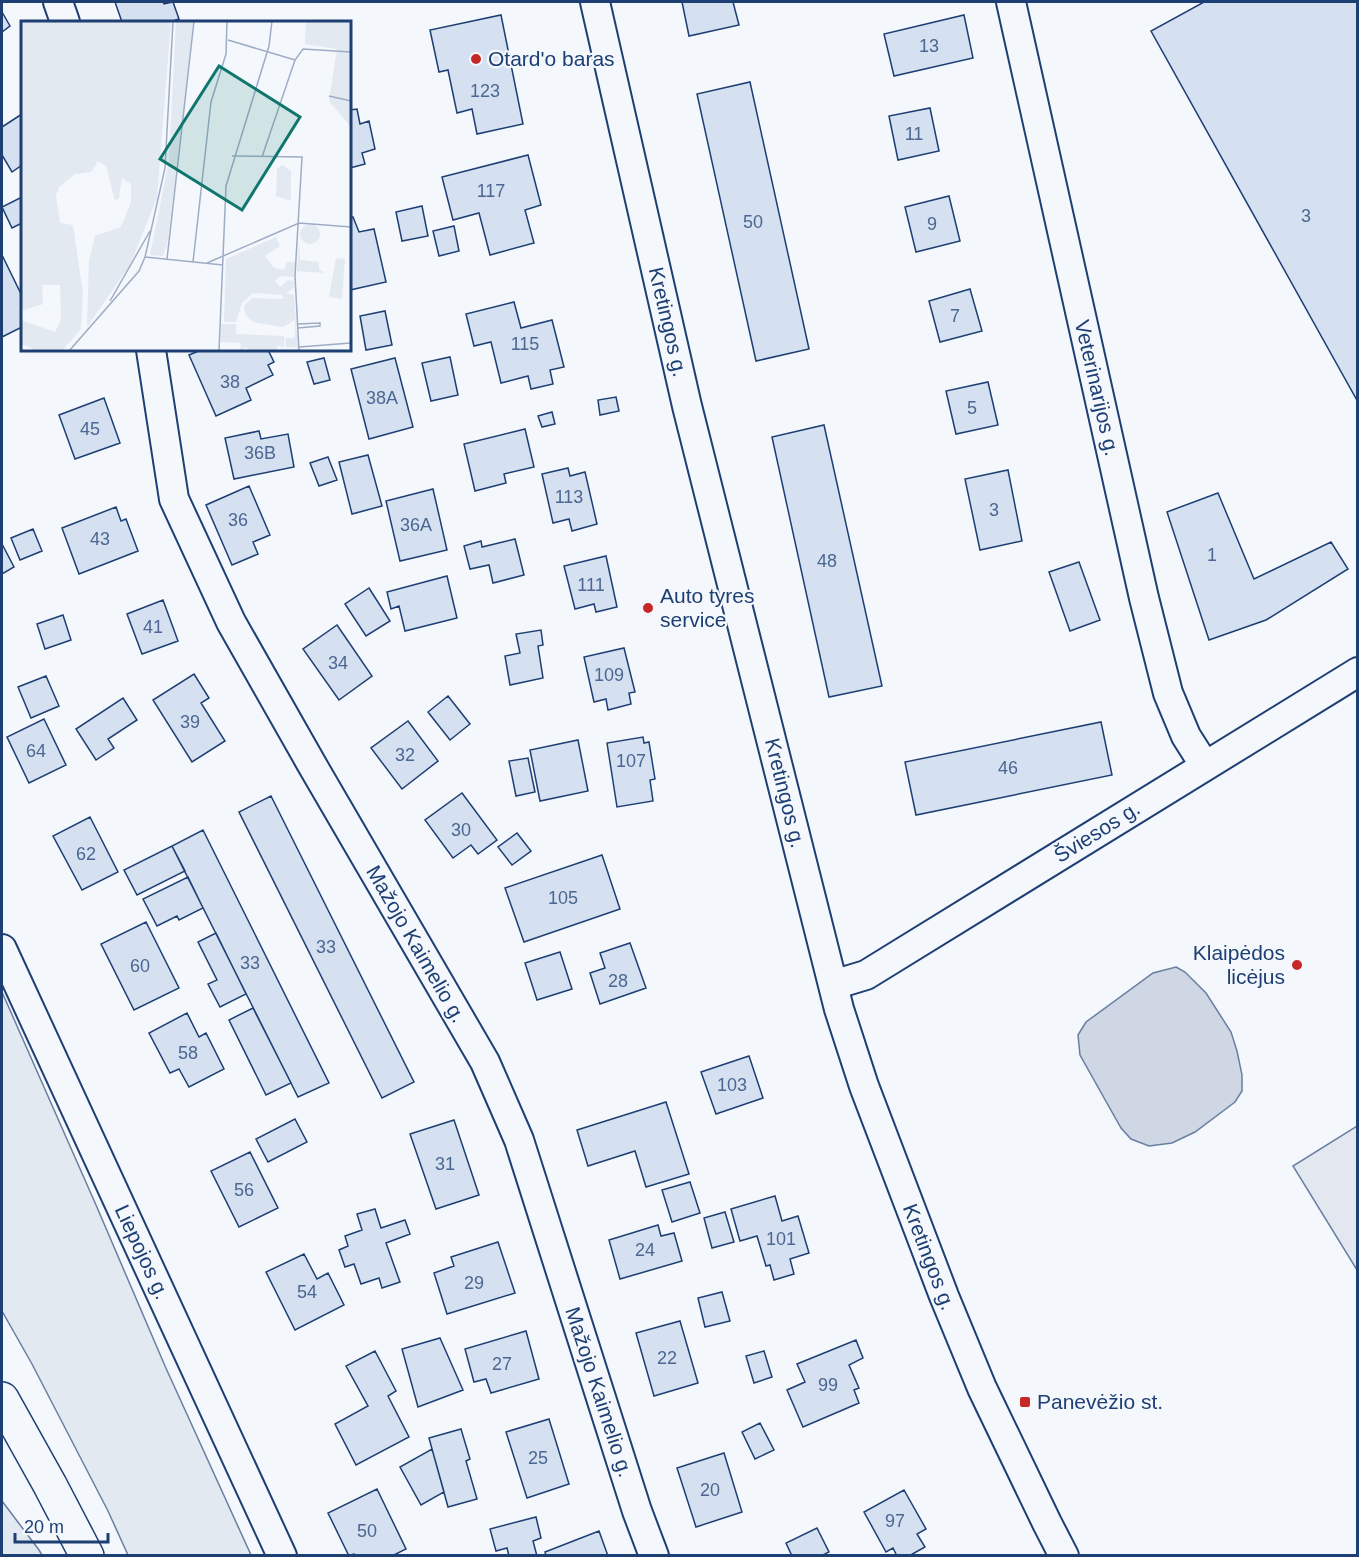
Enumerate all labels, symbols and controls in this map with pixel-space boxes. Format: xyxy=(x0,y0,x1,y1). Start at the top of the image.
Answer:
inset map xyxy=(21,21,351,351)
house number: 13 xyxy=(919,36,939,56)
place label: Otard'o baras xyxy=(488,47,615,70)
marker: Otard'o baras xyxy=(469,52,483,66)
house number: 123 xyxy=(470,81,500,101)
house number: 11 xyxy=(905,124,923,144)
house number: 117 xyxy=(477,181,505,201)
house number: 3 xyxy=(1301,206,1311,226)
house number: 50 xyxy=(743,212,763,232)
house number: 9 xyxy=(927,214,937,234)
street label: Kretingos g. xyxy=(645,265,692,379)
house number: 7 xyxy=(950,306,960,326)
street label: Veterinarijos g. xyxy=(1071,318,1124,458)
house number: 115 xyxy=(511,334,539,354)
house number: 38 xyxy=(220,372,240,392)
house number: 38A xyxy=(366,388,398,408)
house number: 5 xyxy=(967,398,977,418)
house number: 45 xyxy=(80,419,100,439)
house number: 36B xyxy=(244,443,276,463)
house number: 113 xyxy=(555,487,583,507)
house number: 3 xyxy=(989,500,999,520)
house number: 36 xyxy=(228,510,248,530)
house number: 36A xyxy=(400,515,432,535)
house number: 43 xyxy=(90,529,110,549)
house number: 1 xyxy=(1207,545,1217,565)
house number: 48 xyxy=(817,551,837,571)
house number: 111 xyxy=(577,575,605,595)
place label: Auto tyres service xyxy=(660,584,755,631)
marker: Auto tyres service xyxy=(641,601,655,615)
house number: 41 xyxy=(143,617,163,637)
house number: 34 xyxy=(328,653,348,673)
house number: 109 xyxy=(594,665,624,685)
house number: 39 xyxy=(180,712,200,732)
street label: Kretingos g. xyxy=(761,736,810,850)
house number: 64 xyxy=(26,741,46,761)
house number: 32 xyxy=(395,745,415,765)
house number: 107 xyxy=(616,751,646,771)
house number: 46 xyxy=(998,758,1018,778)
street label: Šviesos g. xyxy=(1050,796,1144,867)
house number: 30 xyxy=(451,820,471,840)
house number: 62 xyxy=(76,844,96,864)
street label: Mažojo Kaimelio g. xyxy=(362,861,471,1026)
house number: 105 xyxy=(548,888,578,908)
house number: 33 xyxy=(316,937,336,957)
place label: Klaipėdos licėjus xyxy=(1193,941,1285,988)
house number: 33 xyxy=(240,953,260,973)
house number: 60 xyxy=(130,956,150,976)
marker: Klaipėdos licėjus xyxy=(1290,958,1304,972)
house number: 28 xyxy=(608,971,628,991)
house number: 58 xyxy=(178,1043,198,1063)
house number: 103 xyxy=(717,1075,747,1095)
house number: 31 xyxy=(435,1154,455,1174)
house number: 56 xyxy=(234,1180,254,1200)
street label: Kretingos g. xyxy=(899,1200,960,1313)
street label: Liepojos g. xyxy=(111,1201,174,1303)
house number: 101 xyxy=(766,1229,796,1249)
house number: 24 xyxy=(635,1240,655,1260)
house number: 29 xyxy=(464,1273,484,1293)
house number: 54 xyxy=(297,1282,317,1302)
street label: Mažojo Kaimelio g. xyxy=(561,1304,638,1480)
house number: 22 xyxy=(657,1348,677,1368)
house number: 27 xyxy=(492,1354,512,1374)
house number: 99 xyxy=(818,1375,838,1395)
place label: Panevėžio st. xyxy=(1037,1390,1163,1413)
marker: Panevėžio st. xyxy=(1018,1395,1032,1409)
house number: 25 xyxy=(528,1448,548,1468)
house number: 20 xyxy=(700,1480,720,1500)
scale bar xyxy=(15,1506,108,1544)
house number: 97 xyxy=(885,1511,905,1531)
text: 20 m xyxy=(24,1517,64,1537)
house number: 50 xyxy=(357,1521,377,1541)

